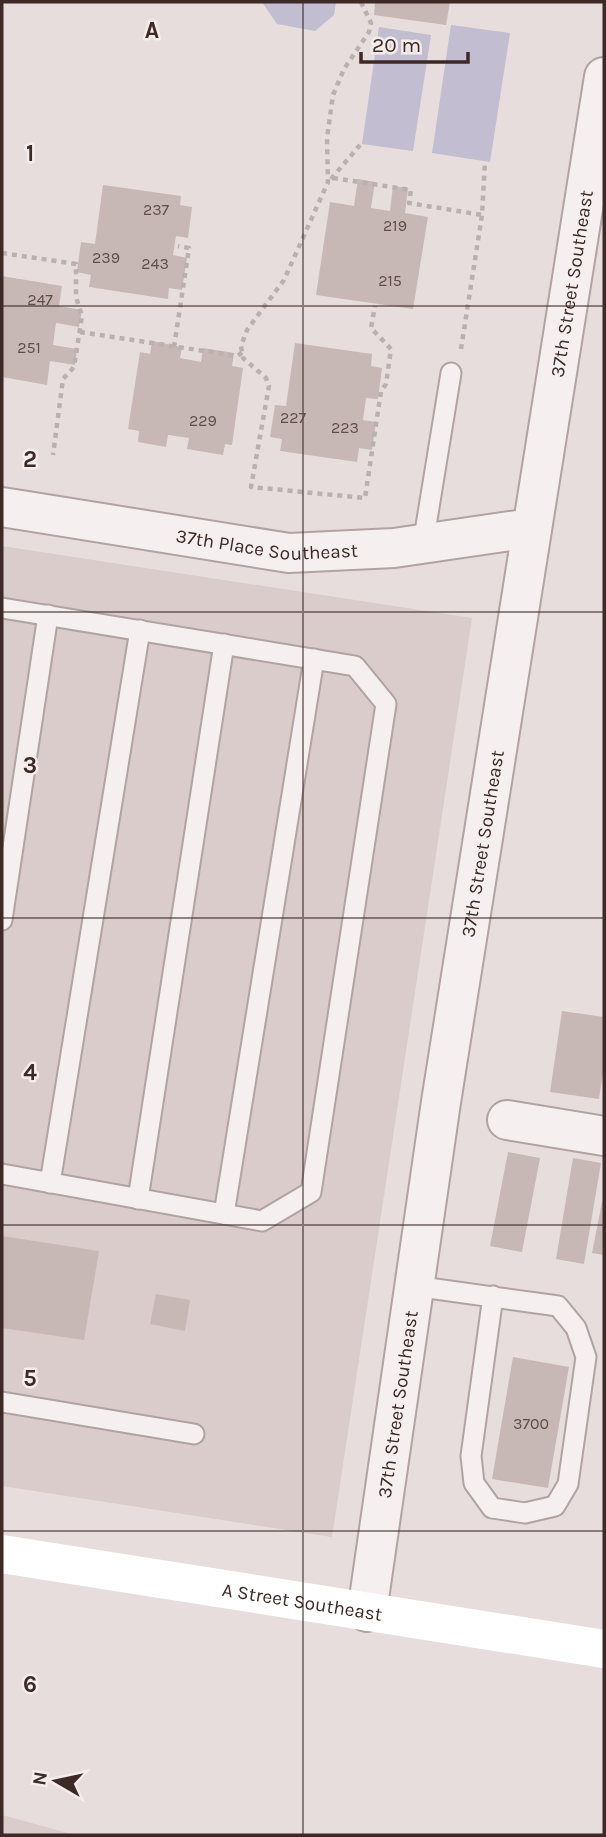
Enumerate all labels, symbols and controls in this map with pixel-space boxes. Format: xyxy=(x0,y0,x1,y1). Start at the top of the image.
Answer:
text: A xyxy=(145,17,159,44)
scale bar xyxy=(361,21,468,65)
text: 20 m xyxy=(372,33,421,57)
text: 1 xyxy=(26,140,34,167)
street label: 37th Street Southeast xyxy=(546,189,598,379)
house number: 237 xyxy=(143,200,170,219)
house number: 219 xyxy=(383,216,407,235)
house number: 239 xyxy=(92,248,120,267)
house number: 243 xyxy=(141,254,169,273)
house number: 215 xyxy=(378,271,402,290)
house number: 247 xyxy=(27,290,53,309)
house number: 251 xyxy=(17,338,41,357)
house number: 227 xyxy=(280,408,307,427)
house number: 229 xyxy=(189,411,217,430)
house number: 223 xyxy=(331,418,359,437)
text: 2 xyxy=(23,446,37,473)
street label: 37th Place Southeast xyxy=(174,525,358,565)
street label: 37th Street Southeast xyxy=(457,748,509,939)
text: 3 xyxy=(23,752,37,779)
text: 4 xyxy=(23,1059,37,1086)
street label: 37th Street Southeast xyxy=(374,1309,423,1500)
text: 5 xyxy=(23,1365,37,1392)
house number: 3700 xyxy=(513,1414,549,1433)
street label: A Street Southeast xyxy=(221,1579,384,1626)
text: 6 xyxy=(23,1671,37,1698)
north arrow xyxy=(21,1746,91,1816)
text: N xyxy=(28,1770,52,1787)

